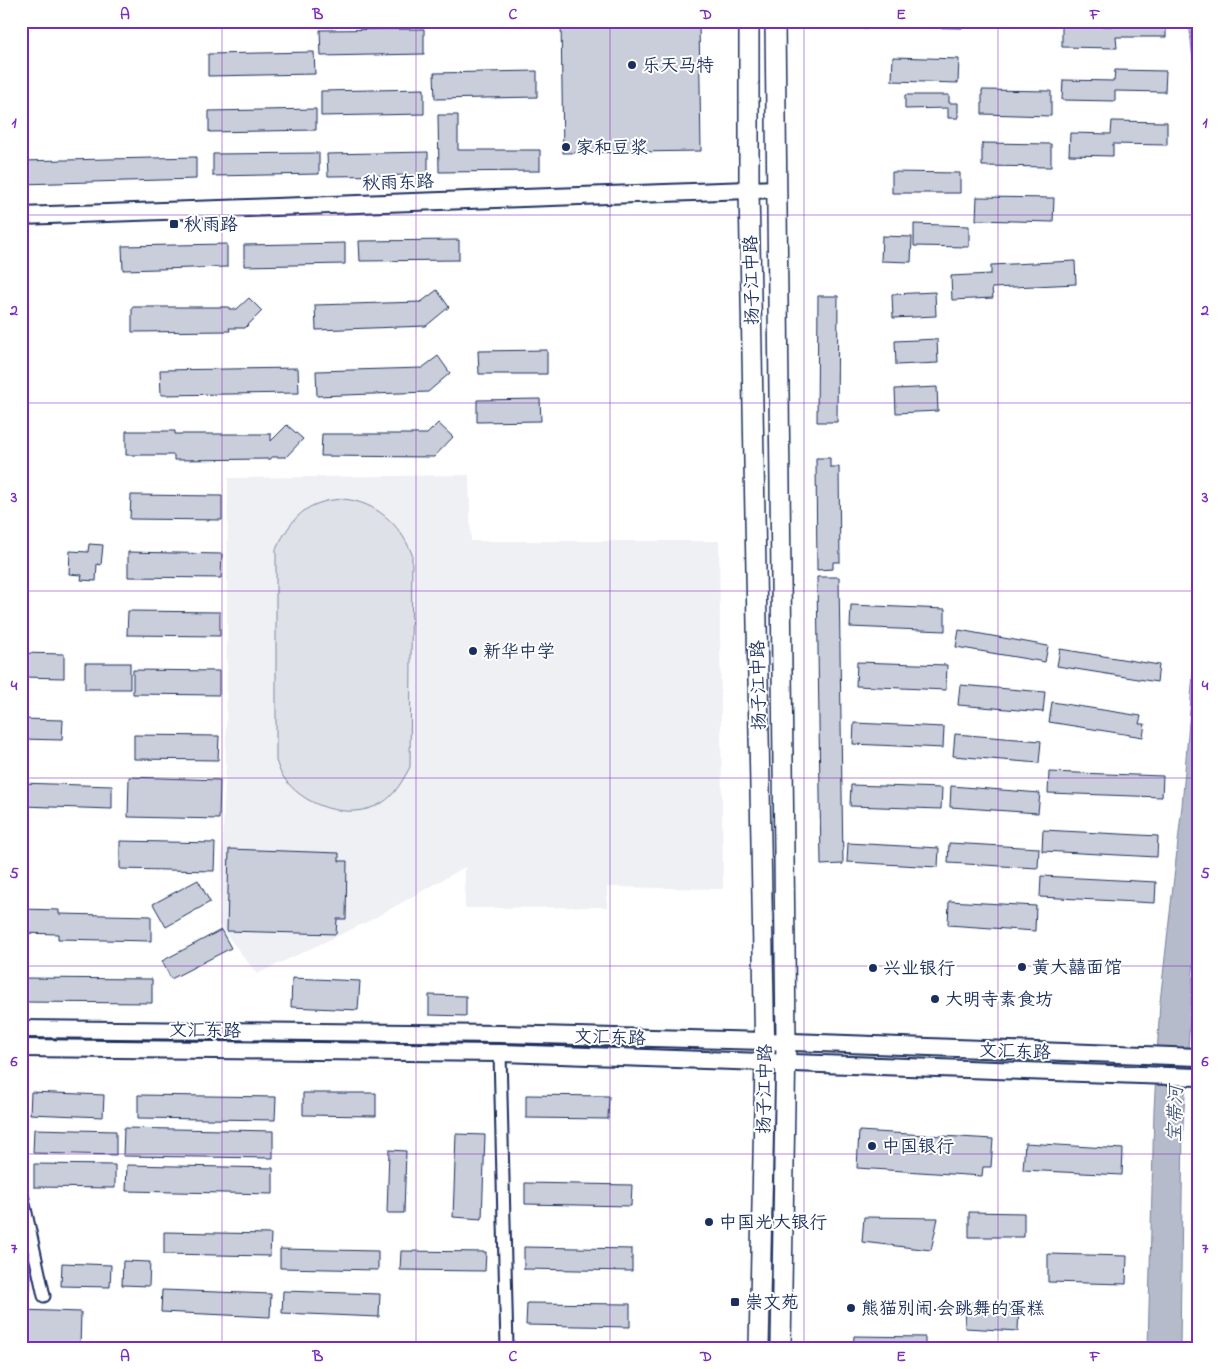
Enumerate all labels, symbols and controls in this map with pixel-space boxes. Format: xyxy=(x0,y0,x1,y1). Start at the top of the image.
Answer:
text: A xyxy=(120,3,130,27)
text: B xyxy=(312,3,324,27)
text: C xyxy=(509,3,518,27)
text: D xyxy=(699,3,712,27)
text: E xyxy=(896,3,906,27)
text: F xyxy=(1089,3,1101,27)
place label: 乐天马特 xyxy=(642,54,714,80)
marker: 乐天马特 xyxy=(626,59,638,71)
text: 1 xyxy=(11,111,17,135)
text: 1 xyxy=(1202,111,1208,135)
place label: 家和豆浆 xyxy=(576,136,648,162)
marker: 家和豆浆 xyxy=(560,141,572,153)
street label: 秋雨东路 xyxy=(362,170,435,198)
place label: 秋雨路 xyxy=(184,213,238,239)
marker: 秋雨路 xyxy=(168,218,180,230)
street label: 扬子江中路 xyxy=(739,235,767,325)
text: 2 xyxy=(9,299,18,323)
text: 2 xyxy=(1200,299,1209,323)
text: 3 xyxy=(10,486,18,510)
text: 3 xyxy=(1201,486,1209,510)
place label: 新华中学 xyxy=(483,640,555,666)
street label: 扬子江中路 xyxy=(746,640,774,730)
marker: 新华中学 xyxy=(467,645,479,657)
text: 4 xyxy=(10,674,18,698)
text: 4 xyxy=(1201,674,1209,698)
text: 5 xyxy=(9,862,19,886)
text: 5 xyxy=(1200,862,1210,886)
place label: 黄大囍面馆 xyxy=(1032,956,1122,982)
place label: 兴业银行 xyxy=(883,957,955,983)
marker: 黄大囍面馆 xyxy=(1016,961,1028,973)
marker: 兴业银行 xyxy=(867,962,879,974)
place label: 大明寺素食坊 xyxy=(945,988,1053,1014)
marker: 大明寺素食坊 xyxy=(929,993,941,1005)
street label: 文汇东路 xyxy=(169,1018,241,1046)
street label: 文汇东路 xyxy=(573,1025,646,1053)
street label: 文汇东路 xyxy=(978,1039,1051,1067)
street label: 扬子江中路 xyxy=(752,1044,780,1134)
text: 6 xyxy=(9,1050,18,1074)
text: 6 xyxy=(1200,1050,1209,1074)
water label: 宝带河 xyxy=(1162,1082,1191,1143)
place label: 中国银行 xyxy=(882,1135,954,1161)
marker: 中国银行 xyxy=(866,1140,878,1152)
place label: 中国光大银行 xyxy=(719,1211,827,1237)
marker: 中国光大银行 xyxy=(703,1216,715,1228)
text: 7 xyxy=(11,1237,18,1261)
text: 7 xyxy=(1202,1237,1209,1261)
place label: 崇文苑 xyxy=(745,1291,799,1317)
marker: 崇文苑 xyxy=(729,1296,741,1308)
place label: 熊猫别闹·会跳舞的蛋糕 xyxy=(861,1297,1045,1323)
marker: 熊猫别闹·会跳舞的蛋糕 xyxy=(845,1302,857,1314)
text: A xyxy=(120,1345,130,1369)
text: B xyxy=(312,1345,324,1369)
text: C xyxy=(509,1345,518,1369)
text: D xyxy=(699,1345,712,1369)
text: E xyxy=(896,1345,906,1369)
text: F xyxy=(1089,1345,1101,1369)

